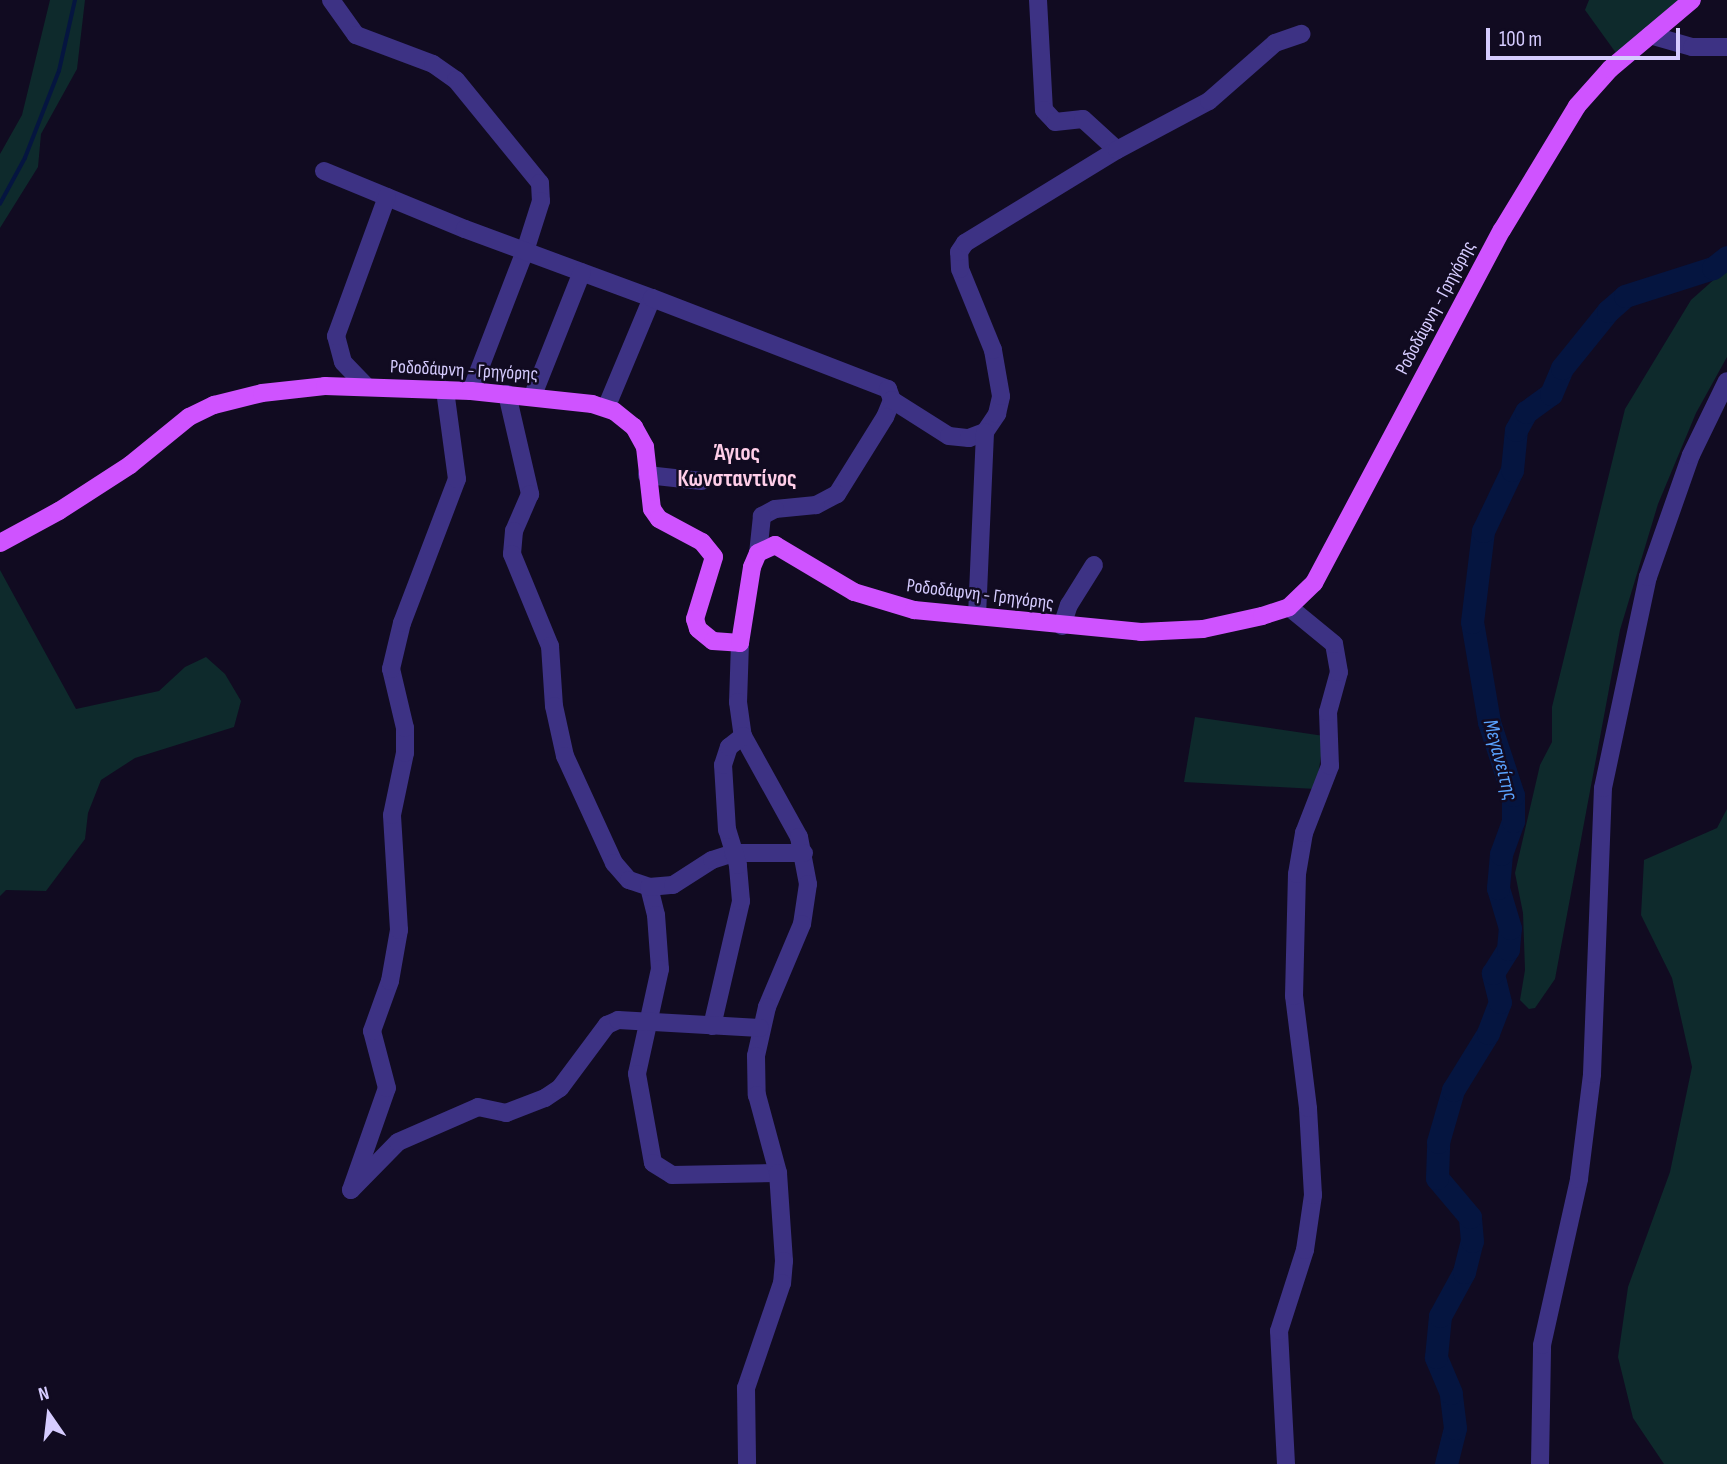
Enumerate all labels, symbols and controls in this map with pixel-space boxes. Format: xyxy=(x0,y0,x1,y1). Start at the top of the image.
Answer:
scale bar xyxy=(1489,14,1683,58)
text: 100 m xyxy=(1499,27,1542,52)
street label: Ροδοδάφνη - Γρηγόρης xyxy=(1391,237,1481,379)
street label: Ροδοδάφνη - Γρηγόρης xyxy=(390,356,538,386)
district label: Άγιος Κωνσταντίνος xyxy=(677,439,797,493)
street label: Ροδοδάφνη - Γρηγόρης xyxy=(905,575,1055,615)
water label: Μεγανείτης xyxy=(1477,717,1523,803)
north arrow xyxy=(14,1380,84,1450)
text: N xyxy=(36,1382,52,1407)

